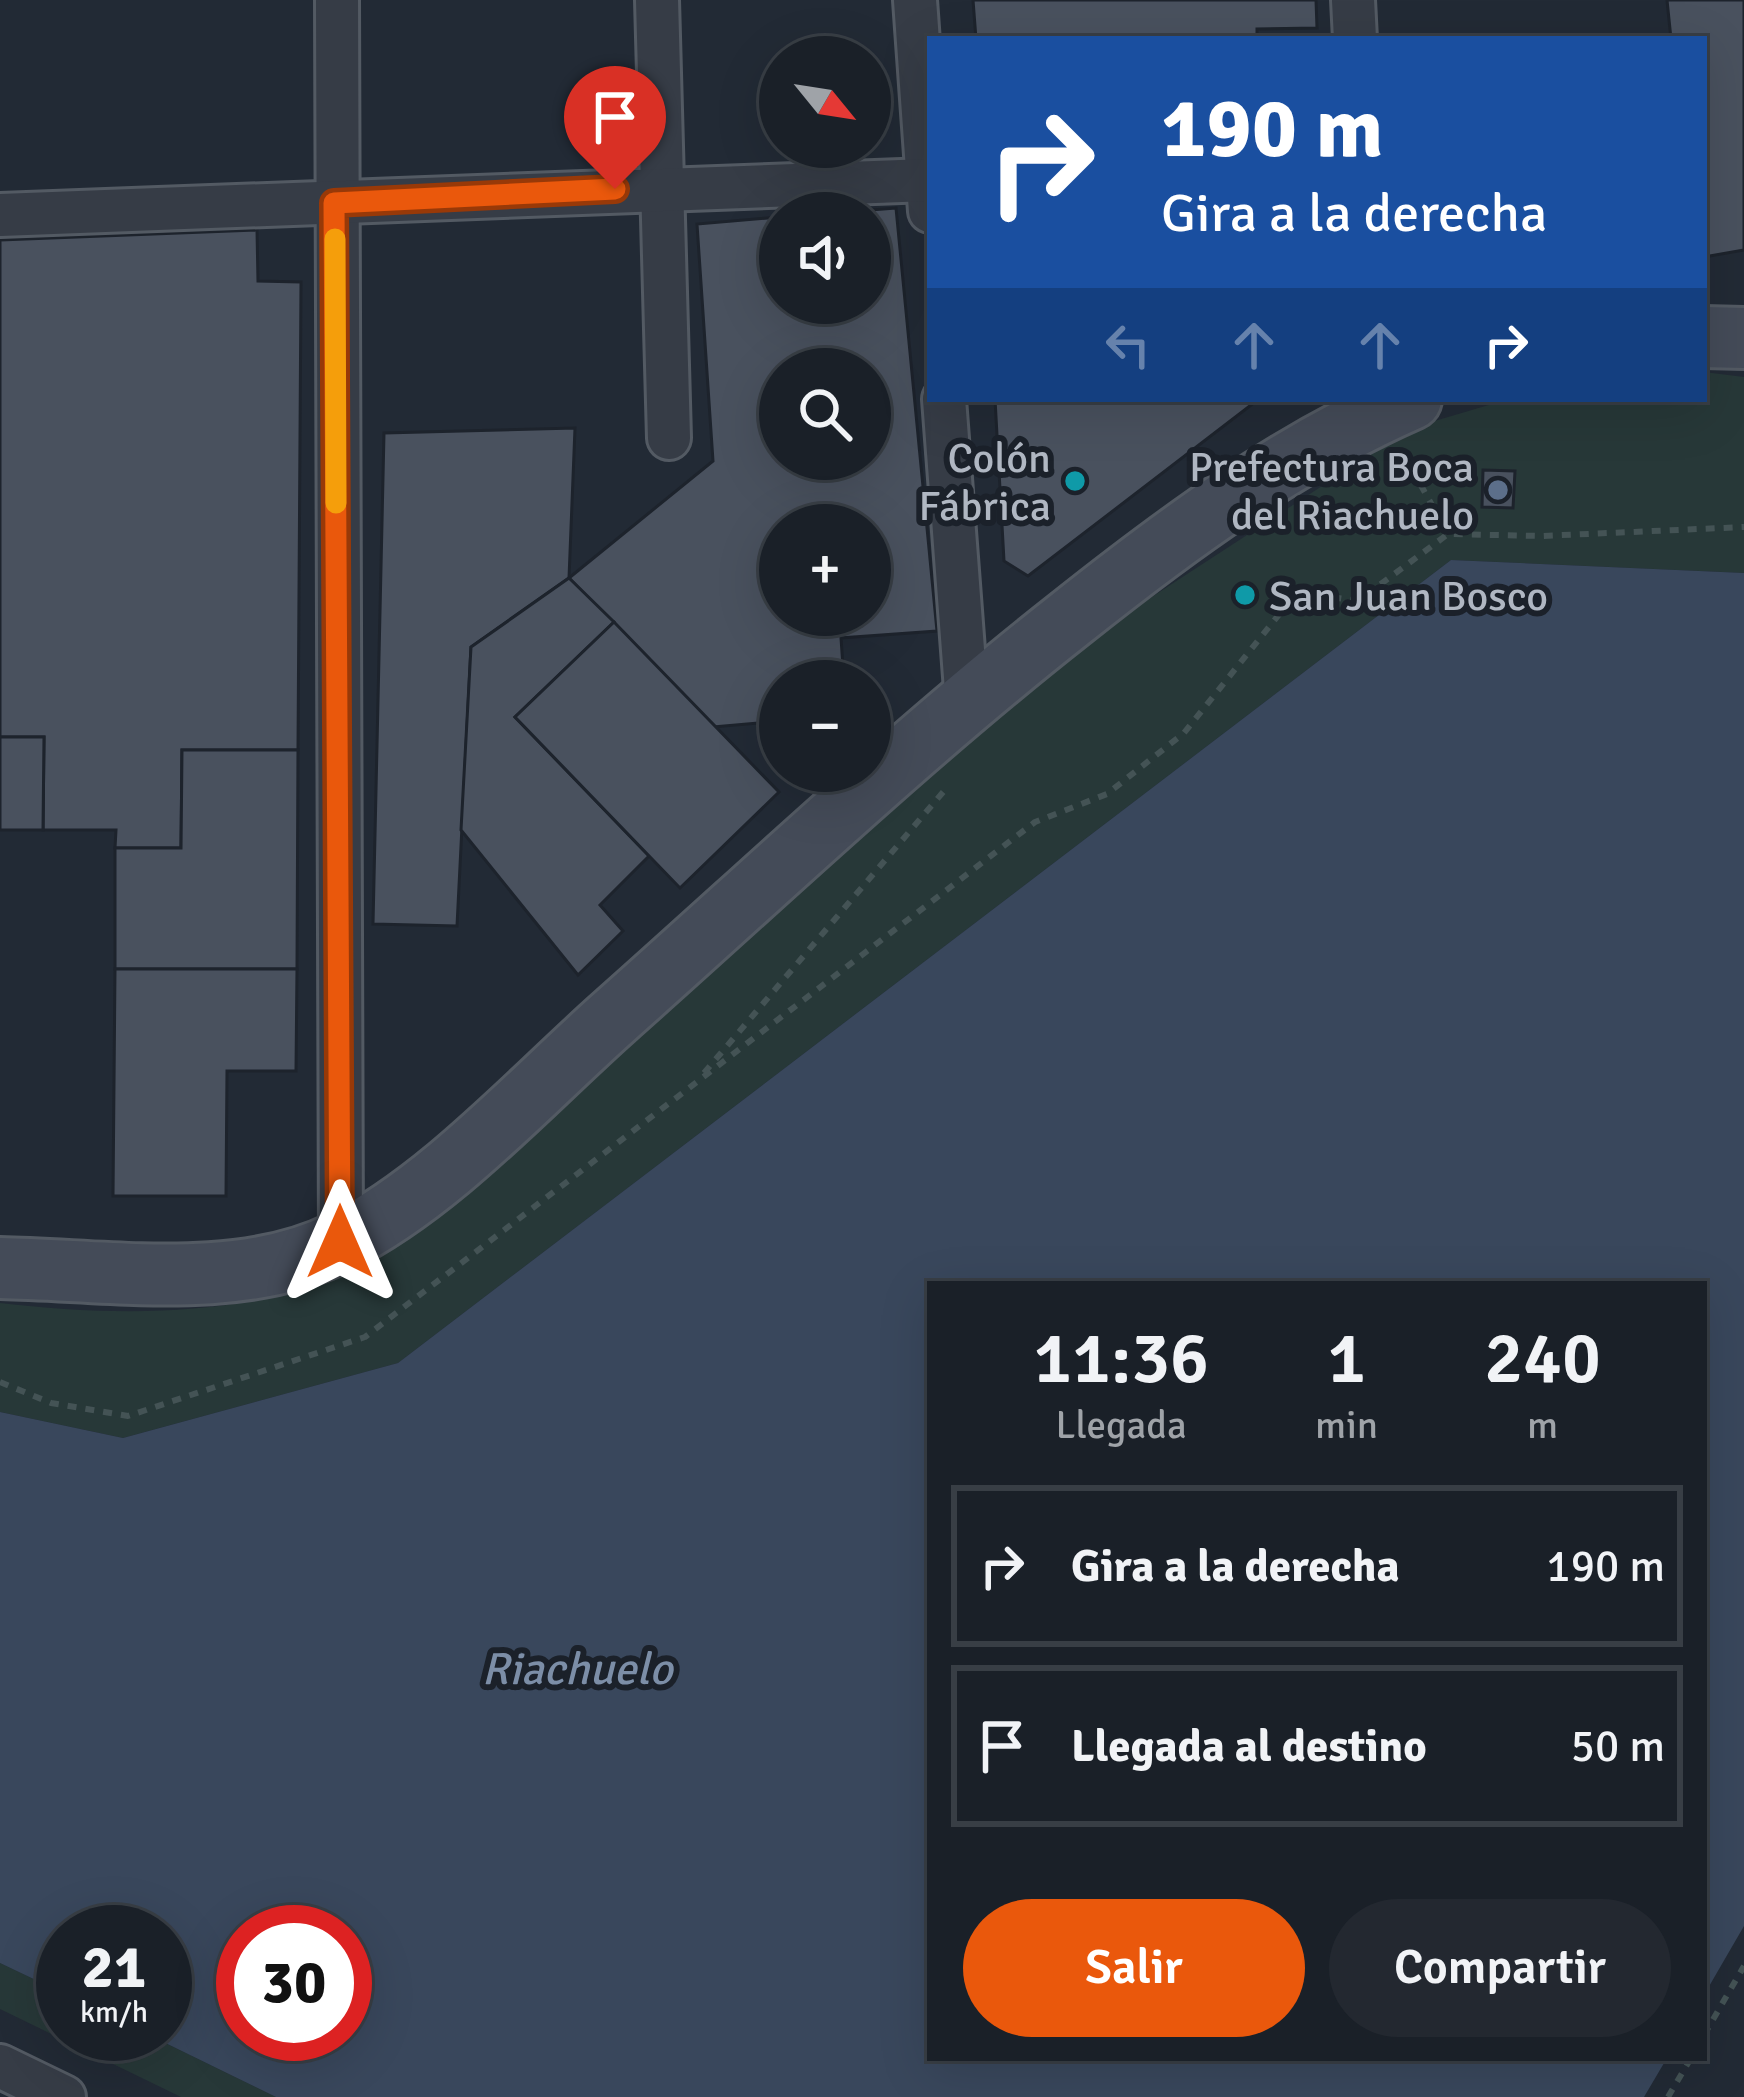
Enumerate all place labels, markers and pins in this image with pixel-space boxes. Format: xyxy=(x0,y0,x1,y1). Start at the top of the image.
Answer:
pin xyxy=(564,66,666,189)
place label: Colón Fábrica xyxy=(918,433,1051,532)
place label: Prefectura Boca del Riachuelo xyxy=(1189,442,1474,541)
marker: Colón Fábrica xyxy=(1062,468,1088,494)
marker: Prefectura Boca del Riachuelo xyxy=(1485,477,1511,503)
place label: San Juan Bosco xyxy=(1269,571,1548,622)
marker: San Juan Bosco xyxy=(1232,582,1258,608)

